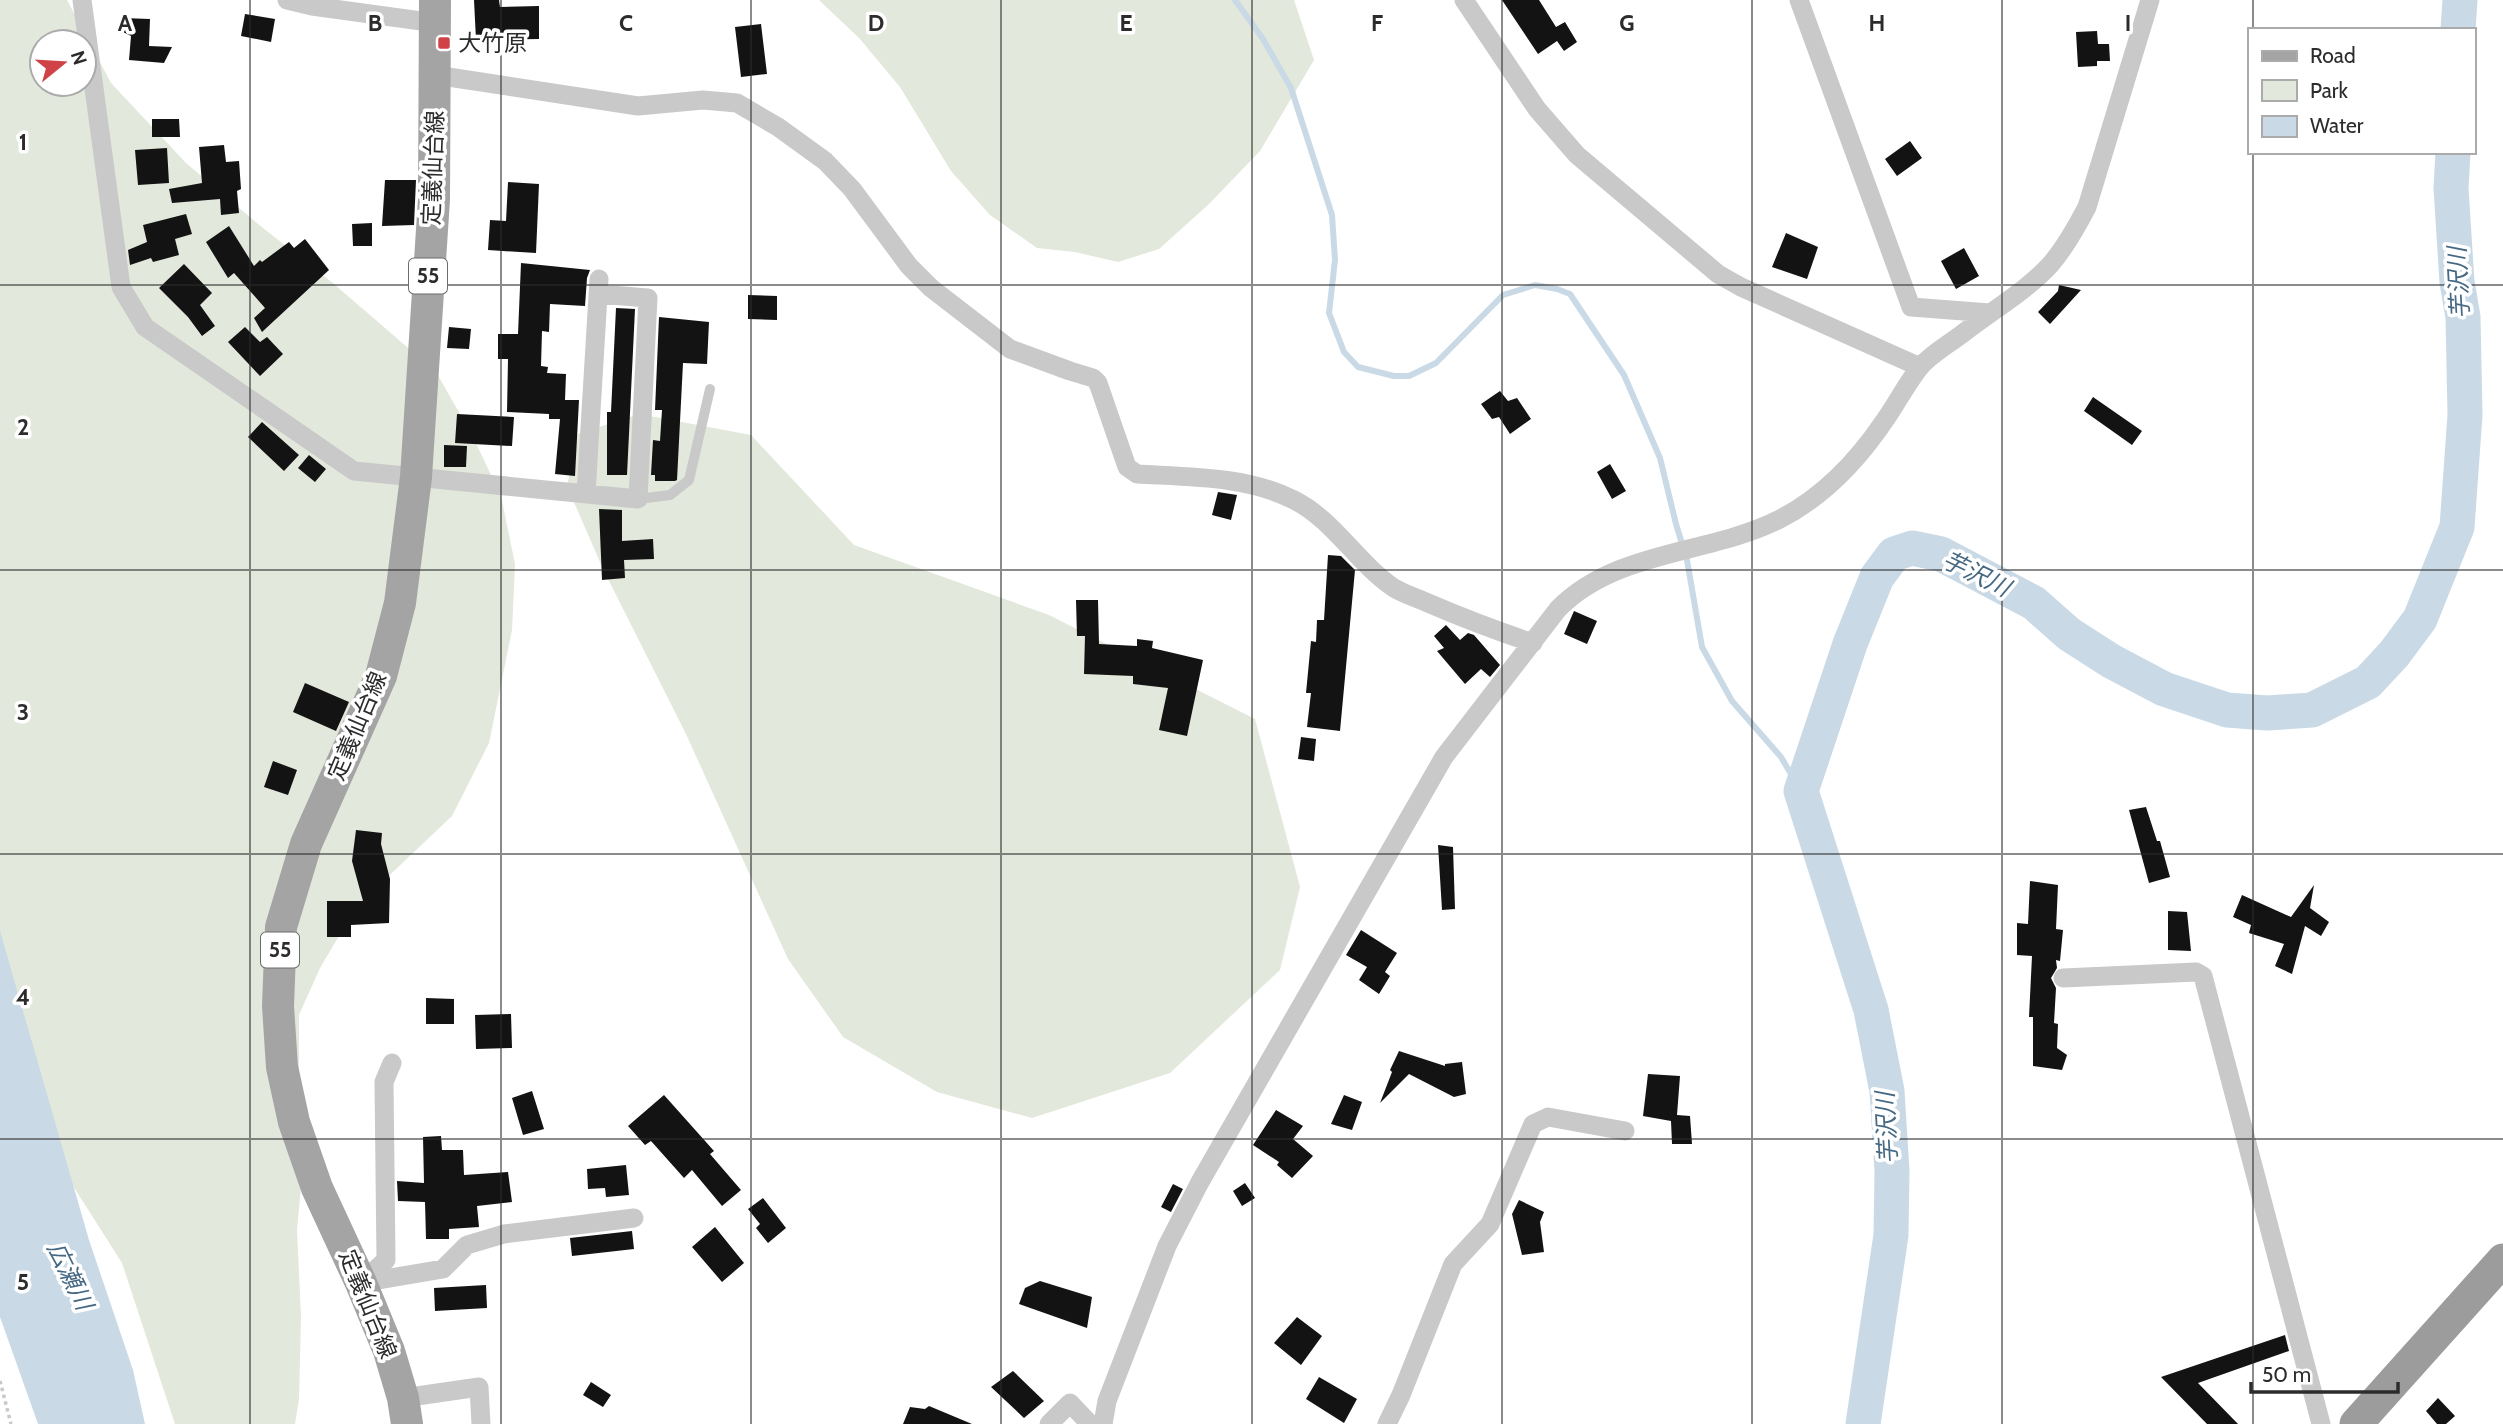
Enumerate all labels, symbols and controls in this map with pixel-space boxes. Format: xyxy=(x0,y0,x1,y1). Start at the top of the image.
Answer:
text: A xyxy=(118,9,133,37)
text: B xyxy=(368,9,382,37)
text: C xyxy=(619,9,633,37)
text: D xyxy=(868,9,884,37)
text: E xyxy=(1119,9,1133,37)
text: F xyxy=(1371,9,1383,37)
text: G xyxy=(1619,9,1635,37)
text: H xyxy=(1869,9,1885,37)
text: I xyxy=(2125,9,2131,37)
north arrow xyxy=(28,28,98,98)
legend xyxy=(2248,28,2475,154)
place label: 大竹原 xyxy=(458,29,527,57)
marker: 大竹原 xyxy=(436,35,452,51)
text: Road xyxy=(2310,43,2356,68)
text: N xyxy=(66,48,92,68)
text: Park xyxy=(2310,78,2348,103)
street label: 定義仙台線 xyxy=(417,110,449,226)
text: Water xyxy=(2310,113,2364,138)
text: 1 xyxy=(19,128,27,156)
water label: 芋沢川 xyxy=(2442,243,2475,320)
road number: 55 xyxy=(409,258,447,294)
text: 2 xyxy=(17,413,29,441)
water label: 芋沢川 xyxy=(1938,545,2018,604)
street label: 定義仙台線 xyxy=(322,668,392,784)
text: 3 xyxy=(17,698,29,726)
road number: 55 xyxy=(261,932,299,968)
text: 4 xyxy=(16,983,30,1011)
water label: 芋沢川 xyxy=(1870,1088,1903,1165)
water label: 広瀬川 xyxy=(42,1237,101,1317)
street label: 定義仙台線 xyxy=(333,1245,403,1363)
text: 5 xyxy=(17,1268,29,1296)
scale bar xyxy=(2251,1350,2398,1394)
text: 50 m xyxy=(2262,1362,2311,1387)

